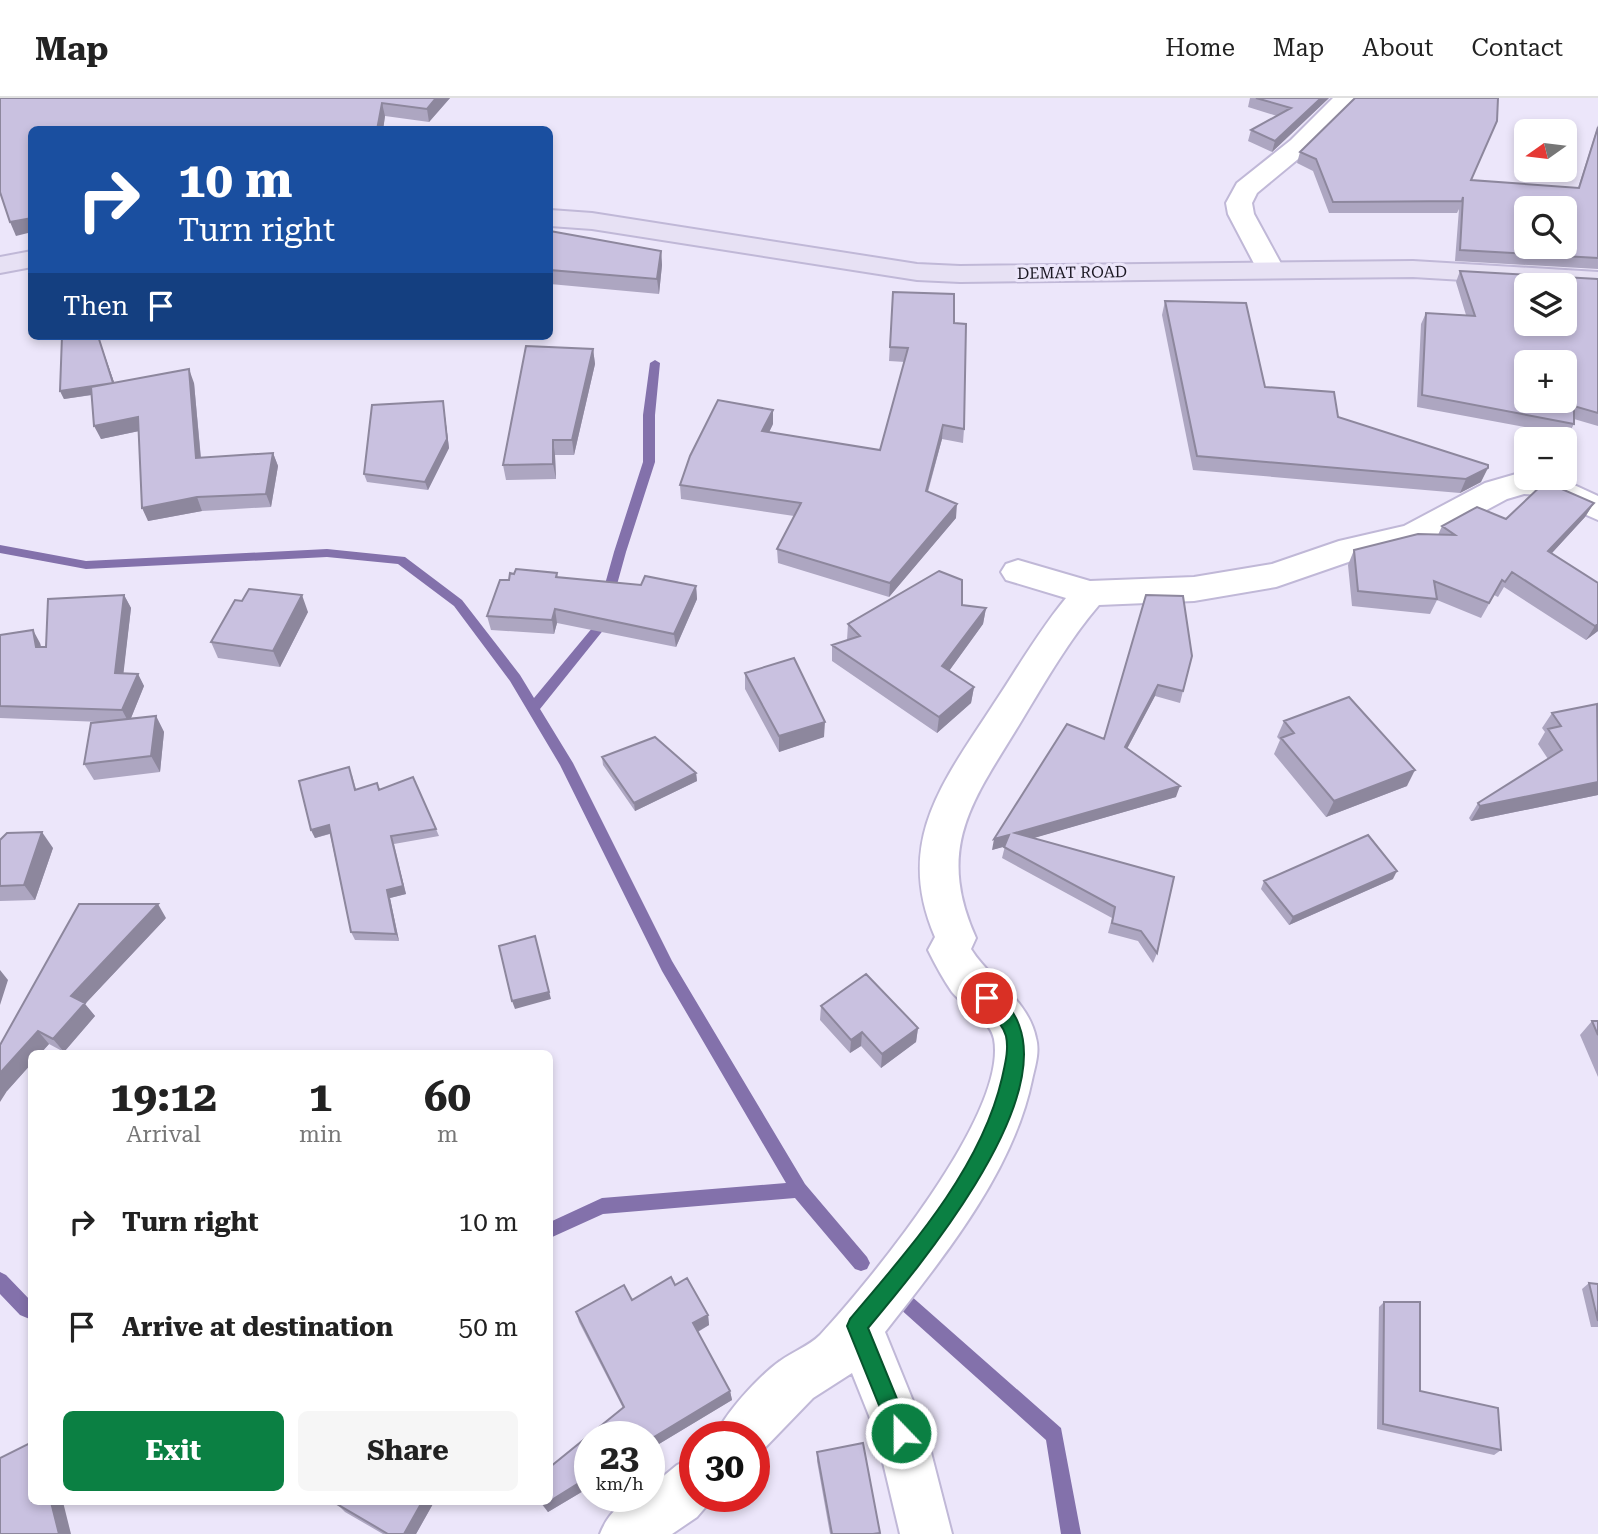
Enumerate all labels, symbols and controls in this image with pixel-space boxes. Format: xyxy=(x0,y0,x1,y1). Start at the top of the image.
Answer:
text: Map xyxy=(35,29,109,68)
text: Home xyxy=(1165,34,1235,62)
text: Map xyxy=(1273,34,1324,62)
text: About xyxy=(1362,34,1433,62)
text: Contact xyxy=(1471,34,1563,62)
north arrow xyxy=(1514,119,1577,182)
map controls xyxy=(1514,119,1577,490)
text: 10 m xyxy=(178,152,293,209)
icon: right xyxy=(63,154,154,245)
button: search xyxy=(1514,196,1577,259)
text: Turn right xyxy=(178,211,335,249)
street label: DEMAT ROAD xyxy=(1017,262,1127,283)
button: layers xyxy=(1514,273,1577,336)
icon: arrive xyxy=(142,287,180,325)
text: Then xyxy=(63,291,128,321)
button: + xyxy=(1514,350,1577,413)
button: − xyxy=(1514,427,1577,490)
pin xyxy=(957,968,1017,1028)
icon: arrive xyxy=(968,979,1006,1017)
text: 19:12 xyxy=(110,1072,217,1121)
text: 1 xyxy=(309,1072,332,1121)
text: 60 xyxy=(424,1072,471,1121)
text: Arrival xyxy=(126,1121,201,1148)
text: min xyxy=(299,1121,342,1148)
text: m xyxy=(437,1121,458,1148)
icon: right xyxy=(63,1203,101,1241)
text: Turn right xyxy=(122,1207,258,1237)
text: 10 m xyxy=(459,1207,518,1237)
icon: arrive xyxy=(63,1308,101,1346)
text: Arrive at destination xyxy=(122,1312,393,1342)
text: 50 m xyxy=(459,1312,518,1342)
position arrow xyxy=(864,1396,938,1470)
button: Exit xyxy=(63,1411,284,1491)
button: Share xyxy=(298,1411,518,1491)
speed limit sign: 30 xyxy=(679,1421,770,1512)
text: 23 xyxy=(600,1437,639,1478)
text: km/h xyxy=(595,1473,644,1494)

